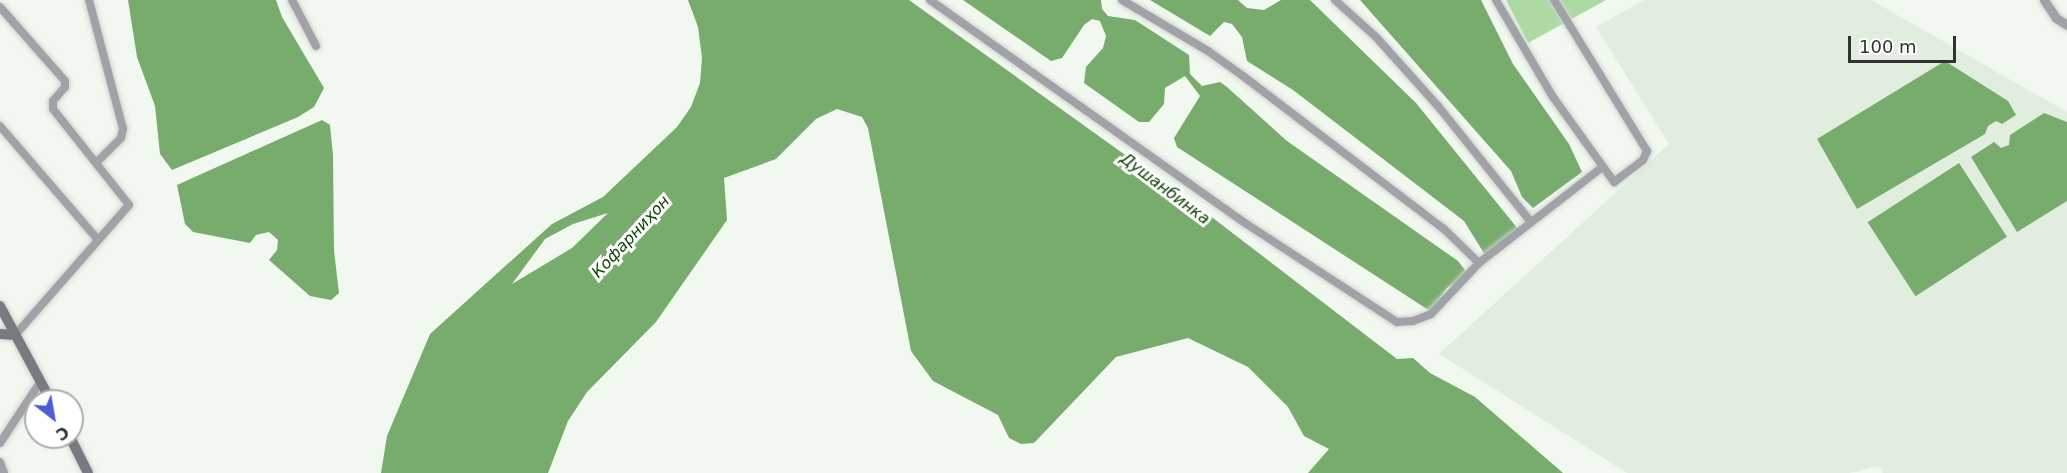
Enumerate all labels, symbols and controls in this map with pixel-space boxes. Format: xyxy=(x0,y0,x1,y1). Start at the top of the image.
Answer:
scale bar xyxy=(1851,24,1959,62)
text: 100 m xyxy=(1859,36,1917,57)
water label: Душанбинка xyxy=(1116,149,1214,229)
water label: Кофарниҳон xyxy=(588,192,674,282)
north arrow xyxy=(24,389,84,449)
text: С xyxy=(53,422,72,444)

